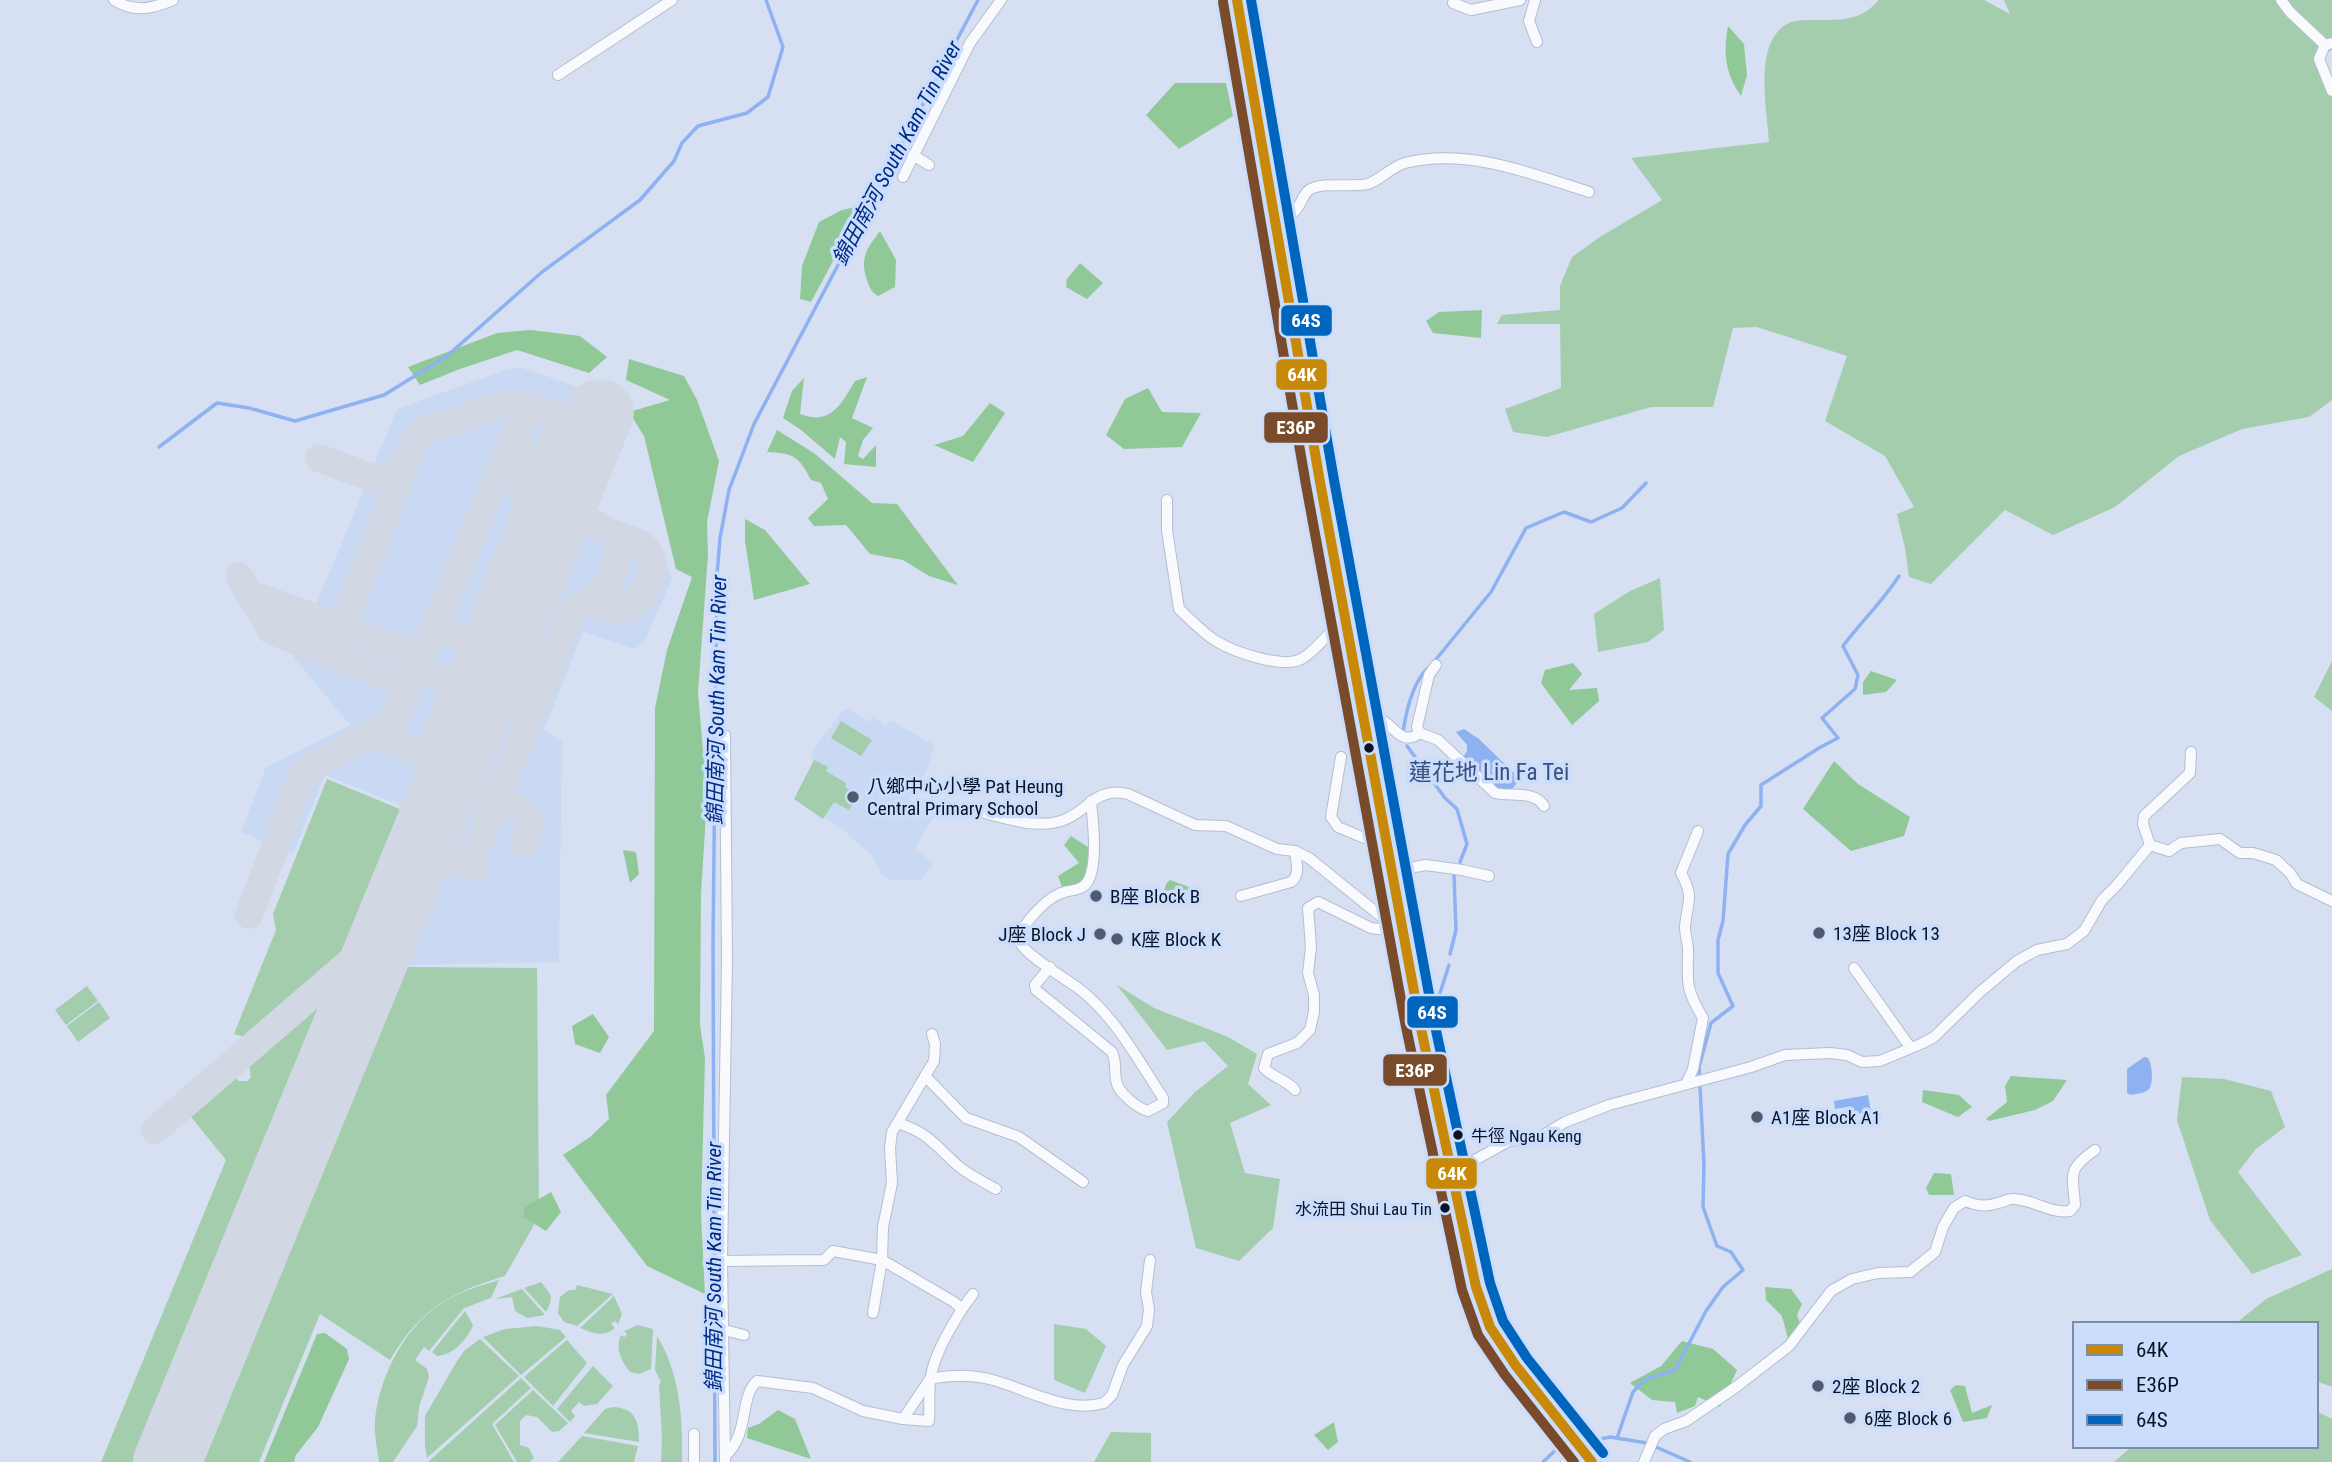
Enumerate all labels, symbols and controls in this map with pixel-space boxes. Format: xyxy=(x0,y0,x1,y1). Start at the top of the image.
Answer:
water label: 錦田南河 South Kam Tin River xyxy=(828,36,967,269)
line badge: 64S xyxy=(1280,304,1333,337)
text: 64S xyxy=(1291,309,1321,332)
line badge: 64K xyxy=(1275,358,1328,391)
text: 64K xyxy=(1287,363,1317,386)
line badge: E36P xyxy=(1263,411,1329,444)
text: E36P xyxy=(1276,416,1316,439)
water label: 錦田南河 South Kam Tin River xyxy=(703,574,731,825)
unlabelled marker xyxy=(1362,741,1376,755)
district label: 蓮花地 Lin Fa Tei xyxy=(1409,759,1569,786)
place label: 八鄉中心小學 Pat Heung Central Primary School xyxy=(867,775,1063,820)
marker: 八鄉中心小學 Pat Heung Central Primary School xyxy=(845,789,861,805)
place label: B座 Block B xyxy=(1110,885,1200,908)
marker: B座 Block B xyxy=(1088,888,1104,904)
place label: 13座 Block 13 xyxy=(1833,922,1940,945)
place label: J座 Block J xyxy=(998,923,1086,946)
marker: 13座 Block 13 xyxy=(1811,925,1827,941)
marker: J座 Block J xyxy=(1092,926,1108,942)
place label: K座 Block K xyxy=(1131,928,1222,951)
marker: K座 Block K xyxy=(1109,931,1125,947)
line badge: 64S xyxy=(1406,995,1459,1029)
text: 64S xyxy=(1417,1001,1447,1024)
line badge: E36P xyxy=(1382,1053,1448,1087)
text: E36P xyxy=(1395,1059,1435,1082)
place label: A1座 Block A1 xyxy=(1771,1106,1881,1129)
marker: A1座 Block A1 xyxy=(1749,1109,1765,1125)
place label: 牛徑 Ngau Keng xyxy=(1471,1126,1582,1146)
marker: 牛徑 Ngau Keng xyxy=(1451,1128,1465,1142)
water label: 錦田南河 South Kam Tin River xyxy=(702,1141,726,1392)
line badge: 64K xyxy=(1425,1157,1478,1190)
text: 64K xyxy=(1437,1162,1467,1185)
place label: 水流田 Shui Lau Tin xyxy=(1295,1199,1432,1219)
marker: 水流田 Shui Lau Tin xyxy=(1438,1201,1452,1215)
legend xyxy=(2073,1322,2318,1448)
text: 64K xyxy=(2136,1338,2169,1362)
text: E36P xyxy=(2136,1373,2179,1397)
place label: 2座 Block 2 xyxy=(1832,1375,1920,1398)
marker: 2座 Block 2 xyxy=(1810,1378,1826,1394)
place label: 6座 Block 6 xyxy=(1864,1407,1952,1430)
text: 64S xyxy=(2136,1408,2168,1432)
marker: 6座 Block 6 xyxy=(1842,1410,1858,1426)

